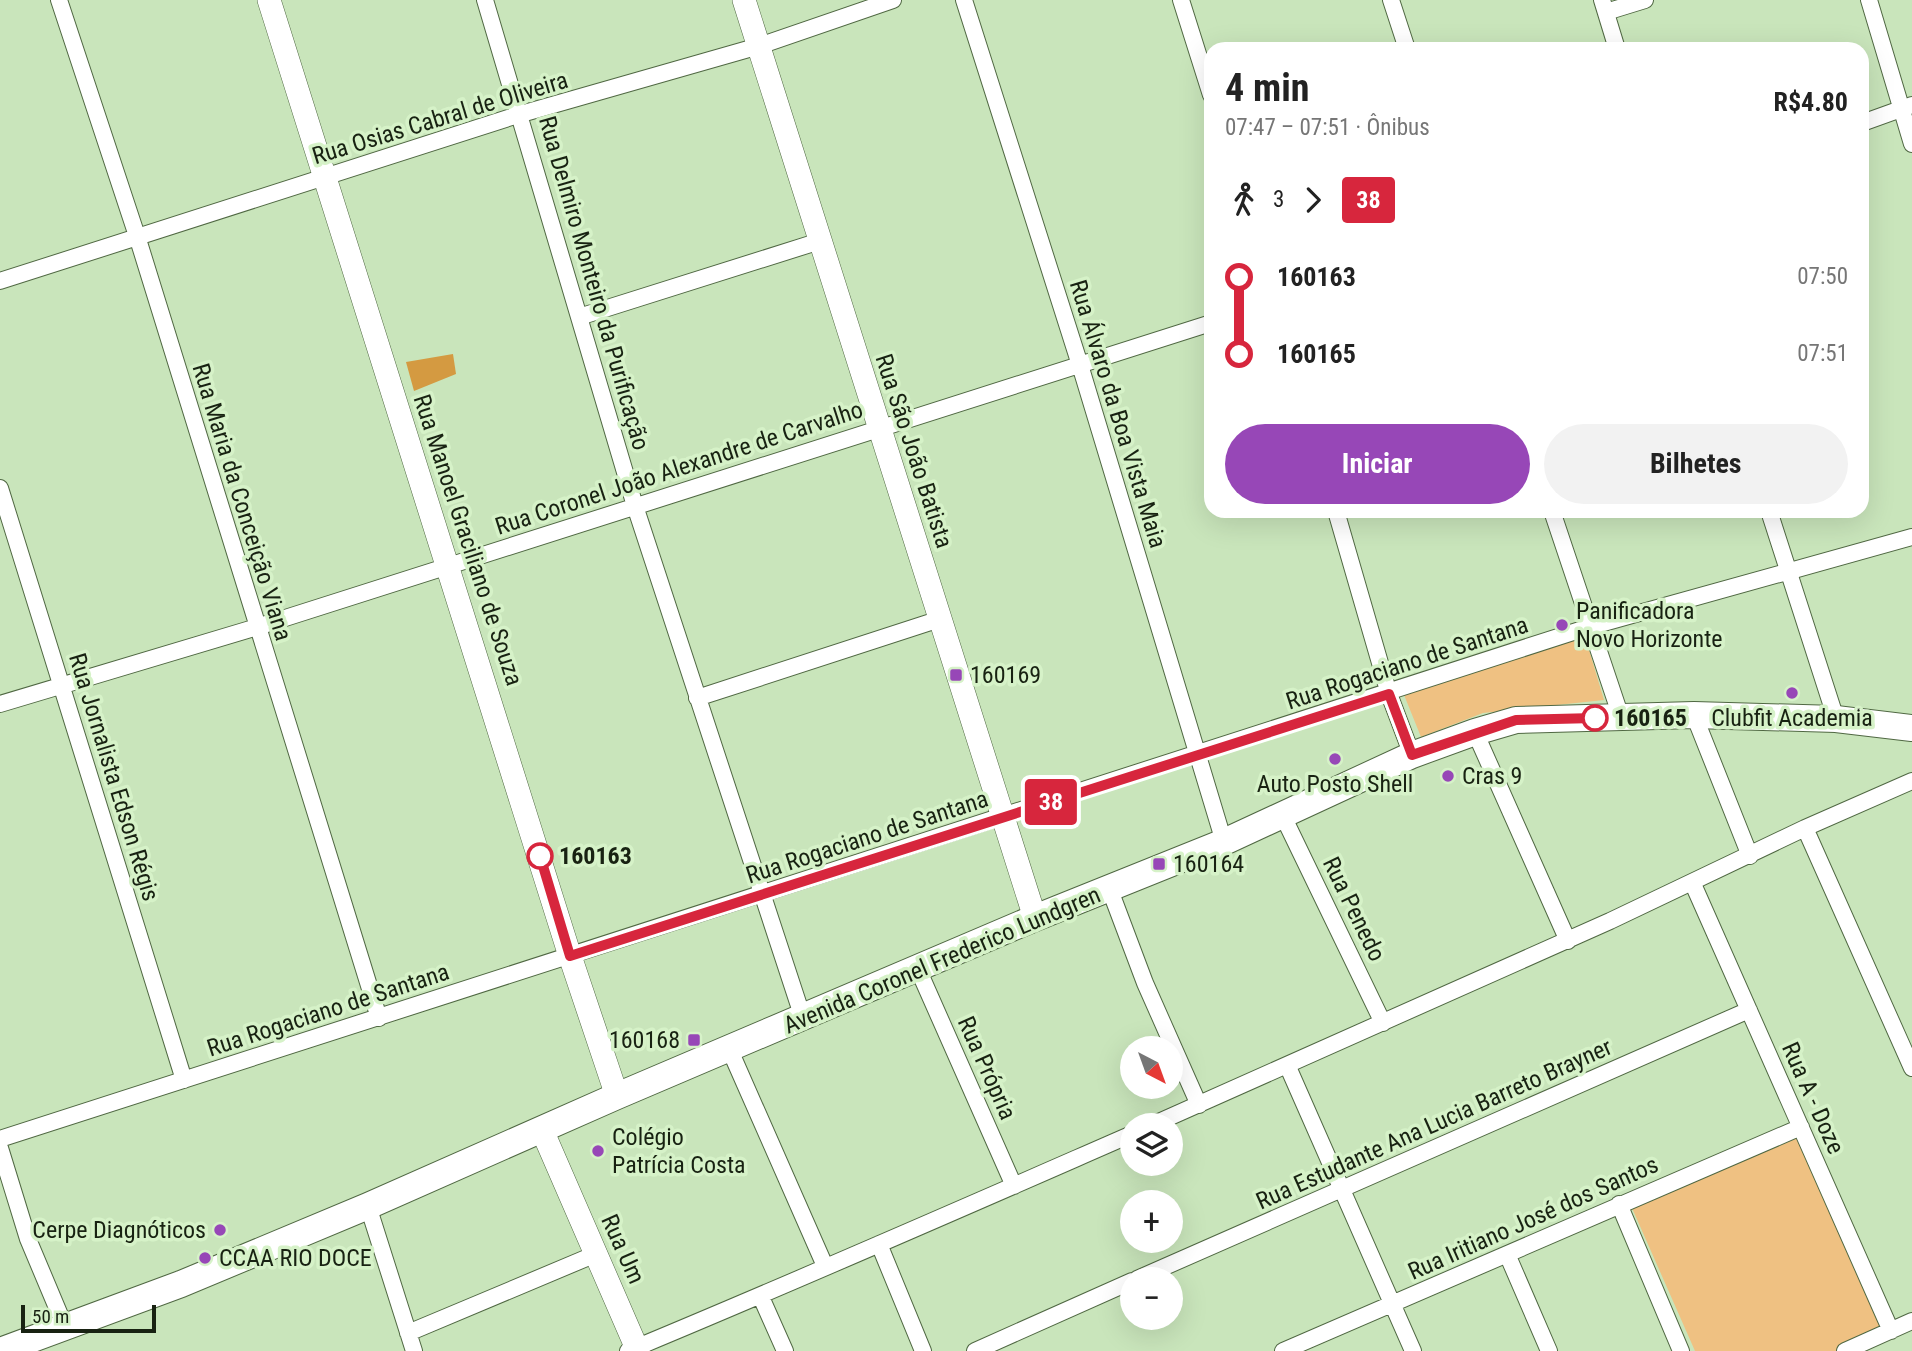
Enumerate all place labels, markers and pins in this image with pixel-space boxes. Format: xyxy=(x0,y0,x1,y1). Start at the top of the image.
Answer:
place label: Panificadora Novo Horizonte xyxy=(1576,597,1723,653)
marker: Panificadora Novo Horizonte xyxy=(1554,617,1570,633)
place label: 160169 xyxy=(970,661,1041,689)
marker: 160169 xyxy=(948,667,964,683)
marker: Clubfit Academia xyxy=(1784,685,1800,701)
place label: 160165 xyxy=(1614,704,1687,732)
place label: Clubfit Academia xyxy=(1711,704,1873,732)
marker: 160165 xyxy=(1582,705,1608,731)
marker: Auto Posto Shell xyxy=(1327,751,1343,767)
place label: Cras 9 xyxy=(1462,762,1522,790)
marker: Cras 9 xyxy=(1440,768,1456,784)
place label: Auto Posto Shell xyxy=(1257,770,1413,798)
place label: 160163 xyxy=(559,842,632,870)
marker: 160163 xyxy=(527,843,553,869)
place label: 160164 xyxy=(1173,850,1244,878)
marker: 160164 xyxy=(1151,856,1167,872)
place label: 160168 xyxy=(609,1026,680,1054)
marker: 160168 xyxy=(686,1032,702,1048)
place label: Colégio Patrícia Costa xyxy=(612,1123,746,1179)
marker: Colégio Patrícia Costa xyxy=(590,1143,606,1159)
place label: Cerpe Diagnóticos xyxy=(32,1216,206,1244)
marker: Cerpe Diagnóticos xyxy=(212,1222,228,1238)
place label: CCAA RIO DOCE xyxy=(219,1244,372,1272)
marker: CCAA RIO DOCE xyxy=(197,1250,213,1266)

